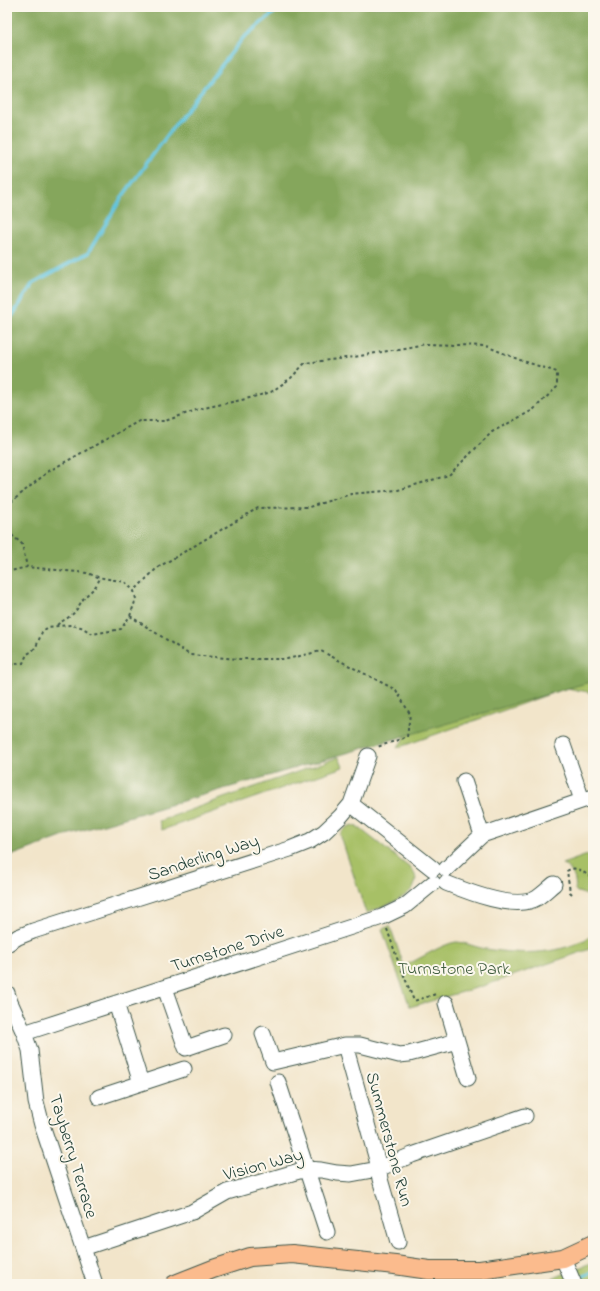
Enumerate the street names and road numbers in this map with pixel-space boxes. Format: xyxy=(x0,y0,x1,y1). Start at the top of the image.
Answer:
street label: Sanderling Way xyxy=(145,829,263,890)
street label: Turnstone Drive xyxy=(168,919,288,980)
street label: Summerstone Run xyxy=(358,1069,419,1210)
street label: Tayberry Terrace xyxy=(41,1091,104,1223)
street label: Vision Way xyxy=(220,1143,306,1189)

